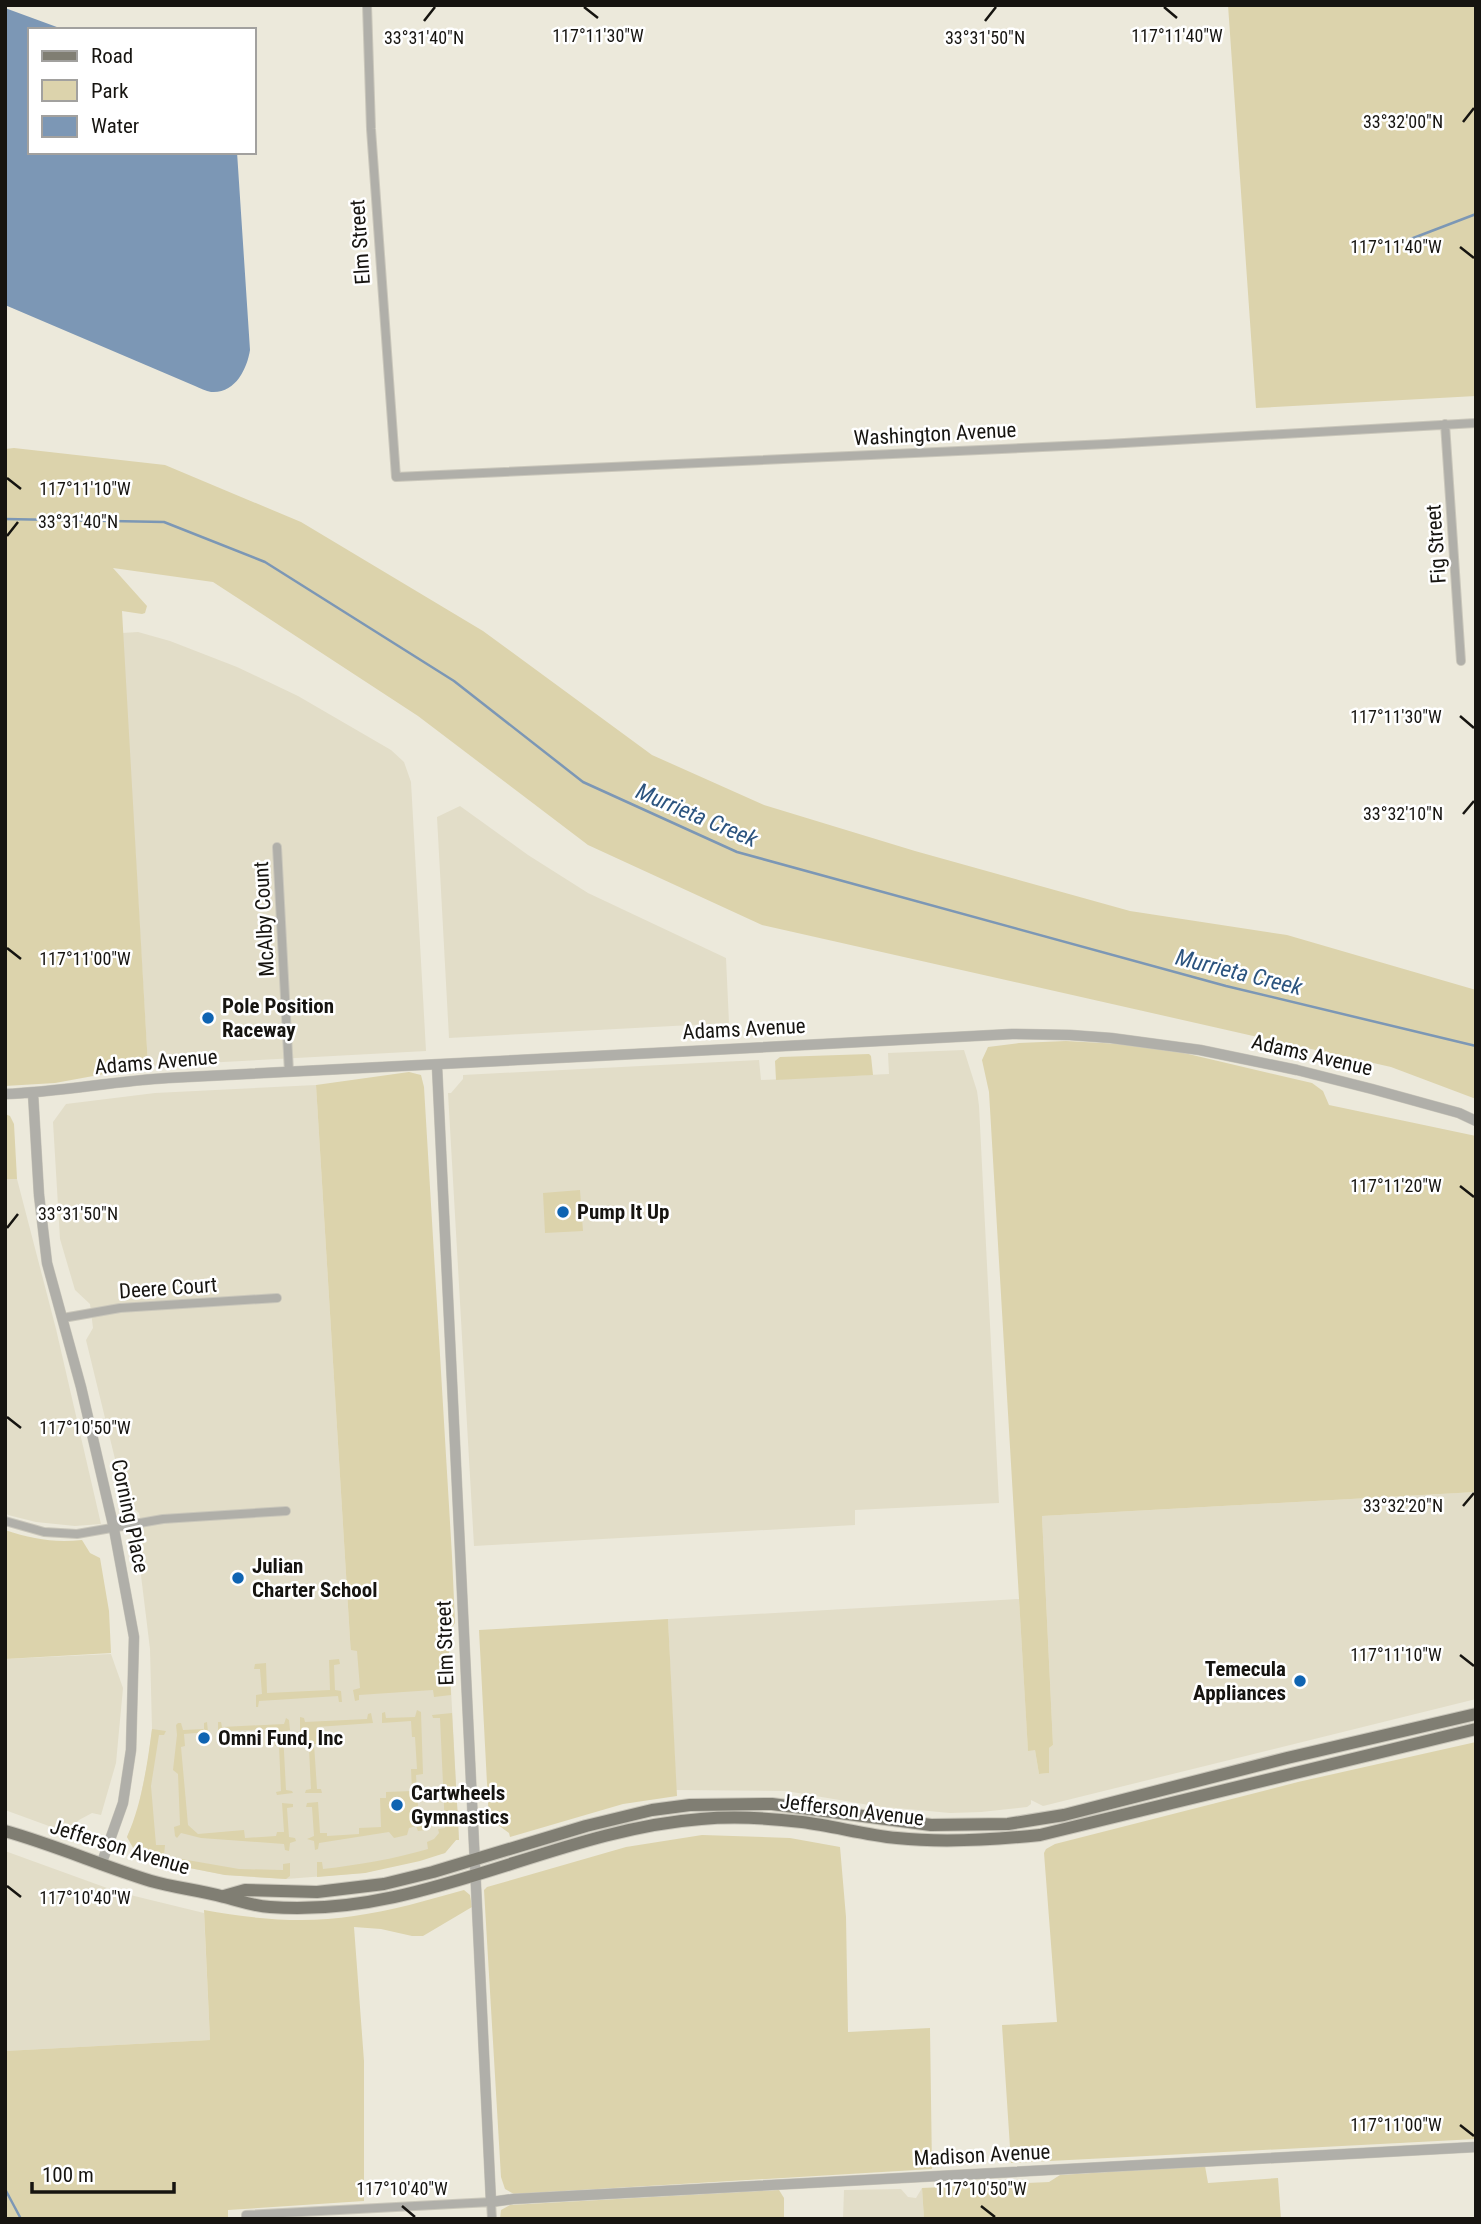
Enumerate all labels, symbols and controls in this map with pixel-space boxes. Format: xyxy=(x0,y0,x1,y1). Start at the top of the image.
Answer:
text: 117°11'30"W xyxy=(552,25,644,46)
text: 117°11'40"W xyxy=(1131,25,1223,46)
text: 33°31'40"N xyxy=(384,27,464,48)
text: 33°31'50"N xyxy=(945,27,1025,48)
legend xyxy=(28,28,256,154)
text: Road xyxy=(91,44,133,68)
text: Park xyxy=(91,79,129,103)
text: 33°32'00"N xyxy=(1363,111,1443,132)
text: Water xyxy=(91,114,139,138)
street label: Elm Street xyxy=(345,199,375,285)
text: 117°11'40"W xyxy=(1350,236,1442,257)
street label: Washington Avenue xyxy=(853,418,1017,450)
text: 117°11'10"W xyxy=(39,478,131,499)
street label: Fig Street xyxy=(1421,504,1451,584)
text: 33°31'40"N xyxy=(38,511,118,532)
text: 117°11'30"W xyxy=(1350,706,1442,727)
water label: Murrieta Creek xyxy=(632,778,763,854)
text: 33°32'10"N xyxy=(1363,803,1443,824)
street label: McAlby Count xyxy=(249,861,279,977)
water label: Murrieta Creek xyxy=(1173,944,1306,1001)
text: 117°11'00"W xyxy=(39,948,131,969)
place label: Pole Position Raceway xyxy=(222,994,334,1042)
marker: Pole Position Raceway xyxy=(200,1010,216,1026)
street label: Adams Avenue xyxy=(682,1014,806,1044)
street label: Adams Avenue xyxy=(1249,1029,1375,1081)
street label: Adams Avenue xyxy=(94,1045,219,1079)
text: 117°11'20"W xyxy=(1350,1175,1442,1196)
place label: Pump It Up xyxy=(577,1200,669,1224)
text: 33°31'50"N xyxy=(38,1203,118,1224)
marker: Pump It Up xyxy=(555,1204,571,1220)
street label: Deere Court xyxy=(118,1273,218,1303)
text: 117°10'50"W xyxy=(39,1417,131,1438)
street label: Corning Place xyxy=(106,1457,154,1575)
text: 33°32'20"N xyxy=(1363,1495,1443,1516)
place label: Julian Charter School xyxy=(252,1554,377,1602)
marker: Julian Charter School xyxy=(230,1570,246,1586)
street label: Elm Street xyxy=(432,1600,458,1686)
text: 117°11'10"W xyxy=(1350,1644,1442,1665)
place label: Temecula Appliances xyxy=(1193,1657,1286,1705)
marker: Temecula Appliances xyxy=(1292,1673,1308,1689)
place label: Omni Fund, Inc xyxy=(218,1726,344,1750)
marker: Omni Fund, Inc xyxy=(196,1730,212,1746)
place label: Cartwheels Gymnastics xyxy=(411,1781,509,1829)
street label: Jefferson Avenue xyxy=(779,1789,925,1831)
marker: Cartwheels Gymnastics xyxy=(389,1797,405,1813)
street label: Jefferson Avenue xyxy=(47,1814,193,1880)
text: 117°10'40"W xyxy=(39,1887,131,1908)
text: 117°11'00"W xyxy=(1350,2114,1442,2135)
street label: Madison Avenue xyxy=(913,2139,1051,2171)
scale bar xyxy=(32,2150,173,2194)
text: 100 m xyxy=(42,2163,94,2187)
text: 117°10'40"W xyxy=(356,2178,448,2199)
text: 117°10'50"W xyxy=(935,2178,1027,2199)

